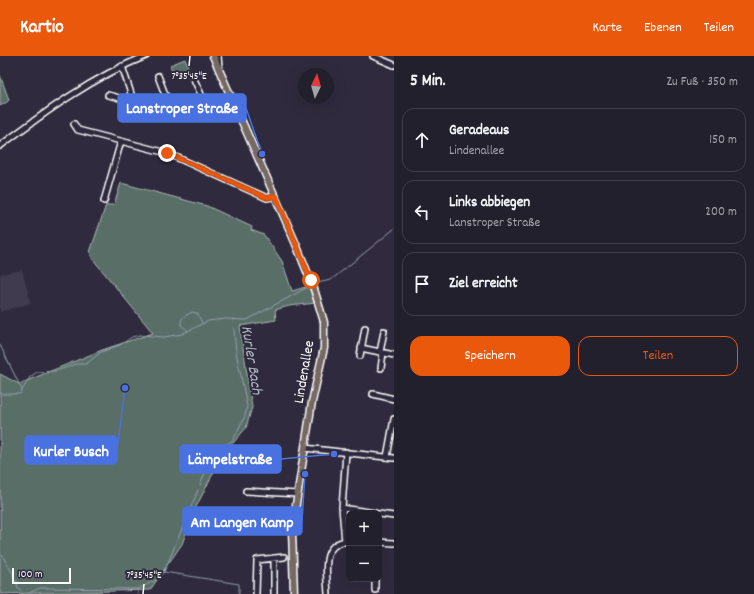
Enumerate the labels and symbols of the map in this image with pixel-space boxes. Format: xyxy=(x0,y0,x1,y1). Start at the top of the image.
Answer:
north arrow xyxy=(298,68,334,104)
text: 7°35'45"E xyxy=(172,70,207,84)
callout: Lanstroper Straße xyxy=(118,94,246,122)
text: Lanstroper Straße xyxy=(126,98,238,121)
route end xyxy=(158,144,176,162)
route start xyxy=(302,271,320,289)
water label: Kurler Bach xyxy=(234,324,268,397)
street label: Lindenallee xyxy=(289,338,321,405)
callout: Kurler Busch xyxy=(25,436,117,464)
text: Kurler Busch xyxy=(33,441,109,464)
callout: Lämpelstraße xyxy=(180,445,281,473)
text: Lämpelstraße xyxy=(188,449,272,472)
callout: Am Langen Kamp xyxy=(183,507,302,535)
text: Am Langen Kamp xyxy=(190,512,294,535)
scale bar xyxy=(12,566,71,585)
text: 7°35'45"E xyxy=(127,569,162,583)

